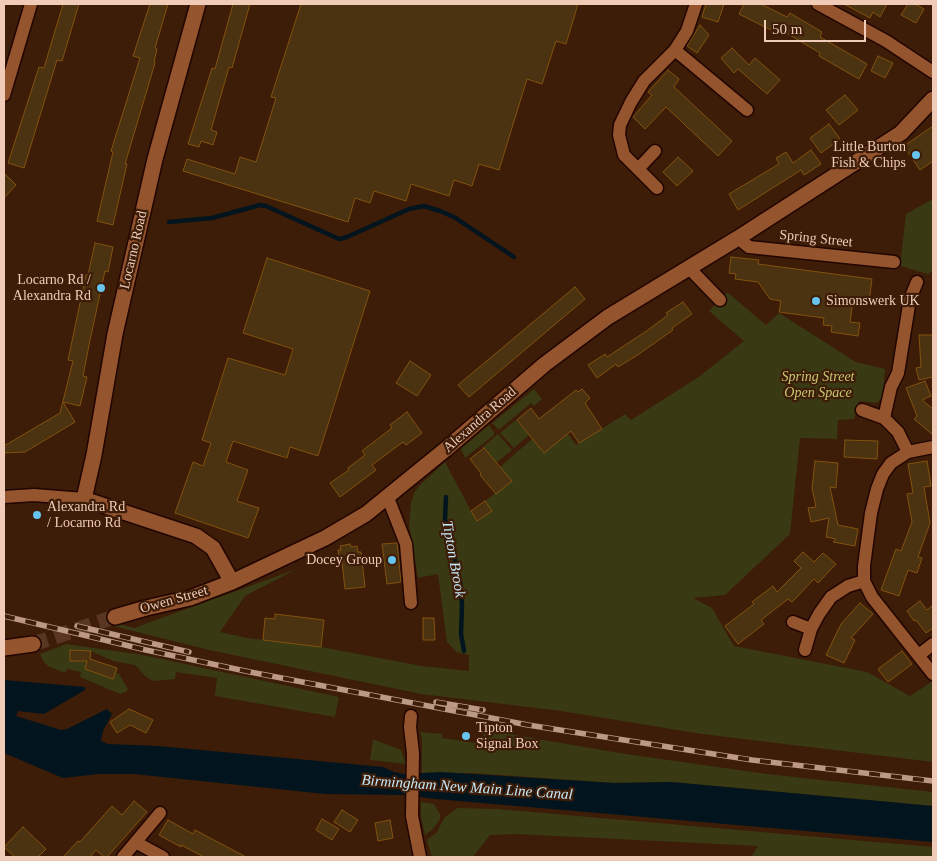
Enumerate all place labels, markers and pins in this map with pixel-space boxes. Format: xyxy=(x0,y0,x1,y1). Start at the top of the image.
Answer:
place label: Little Burton Fish & Chips xyxy=(831,139,906,172)
marker: Little Burton Fish & Chips xyxy=(910,149,922,161)
place label: Locarno Rd / Alexandra Rd xyxy=(13,272,91,304)
marker: Locarno Rd / Alexandra Rd xyxy=(95,282,107,294)
place label: Simonswerk UK xyxy=(826,293,920,309)
marker: Simonswerk UK xyxy=(810,295,822,307)
place label: Alexandra Rd / Locarno Rd xyxy=(47,499,125,532)
marker: Alexandra Rd / Locarno Rd xyxy=(31,509,43,521)
place label: Docey Group xyxy=(306,552,382,568)
marker: Docey Group xyxy=(386,554,398,566)
place label: Tipton Signal Box xyxy=(476,720,539,752)
marker: Tipton Signal Box xyxy=(460,730,472,742)

